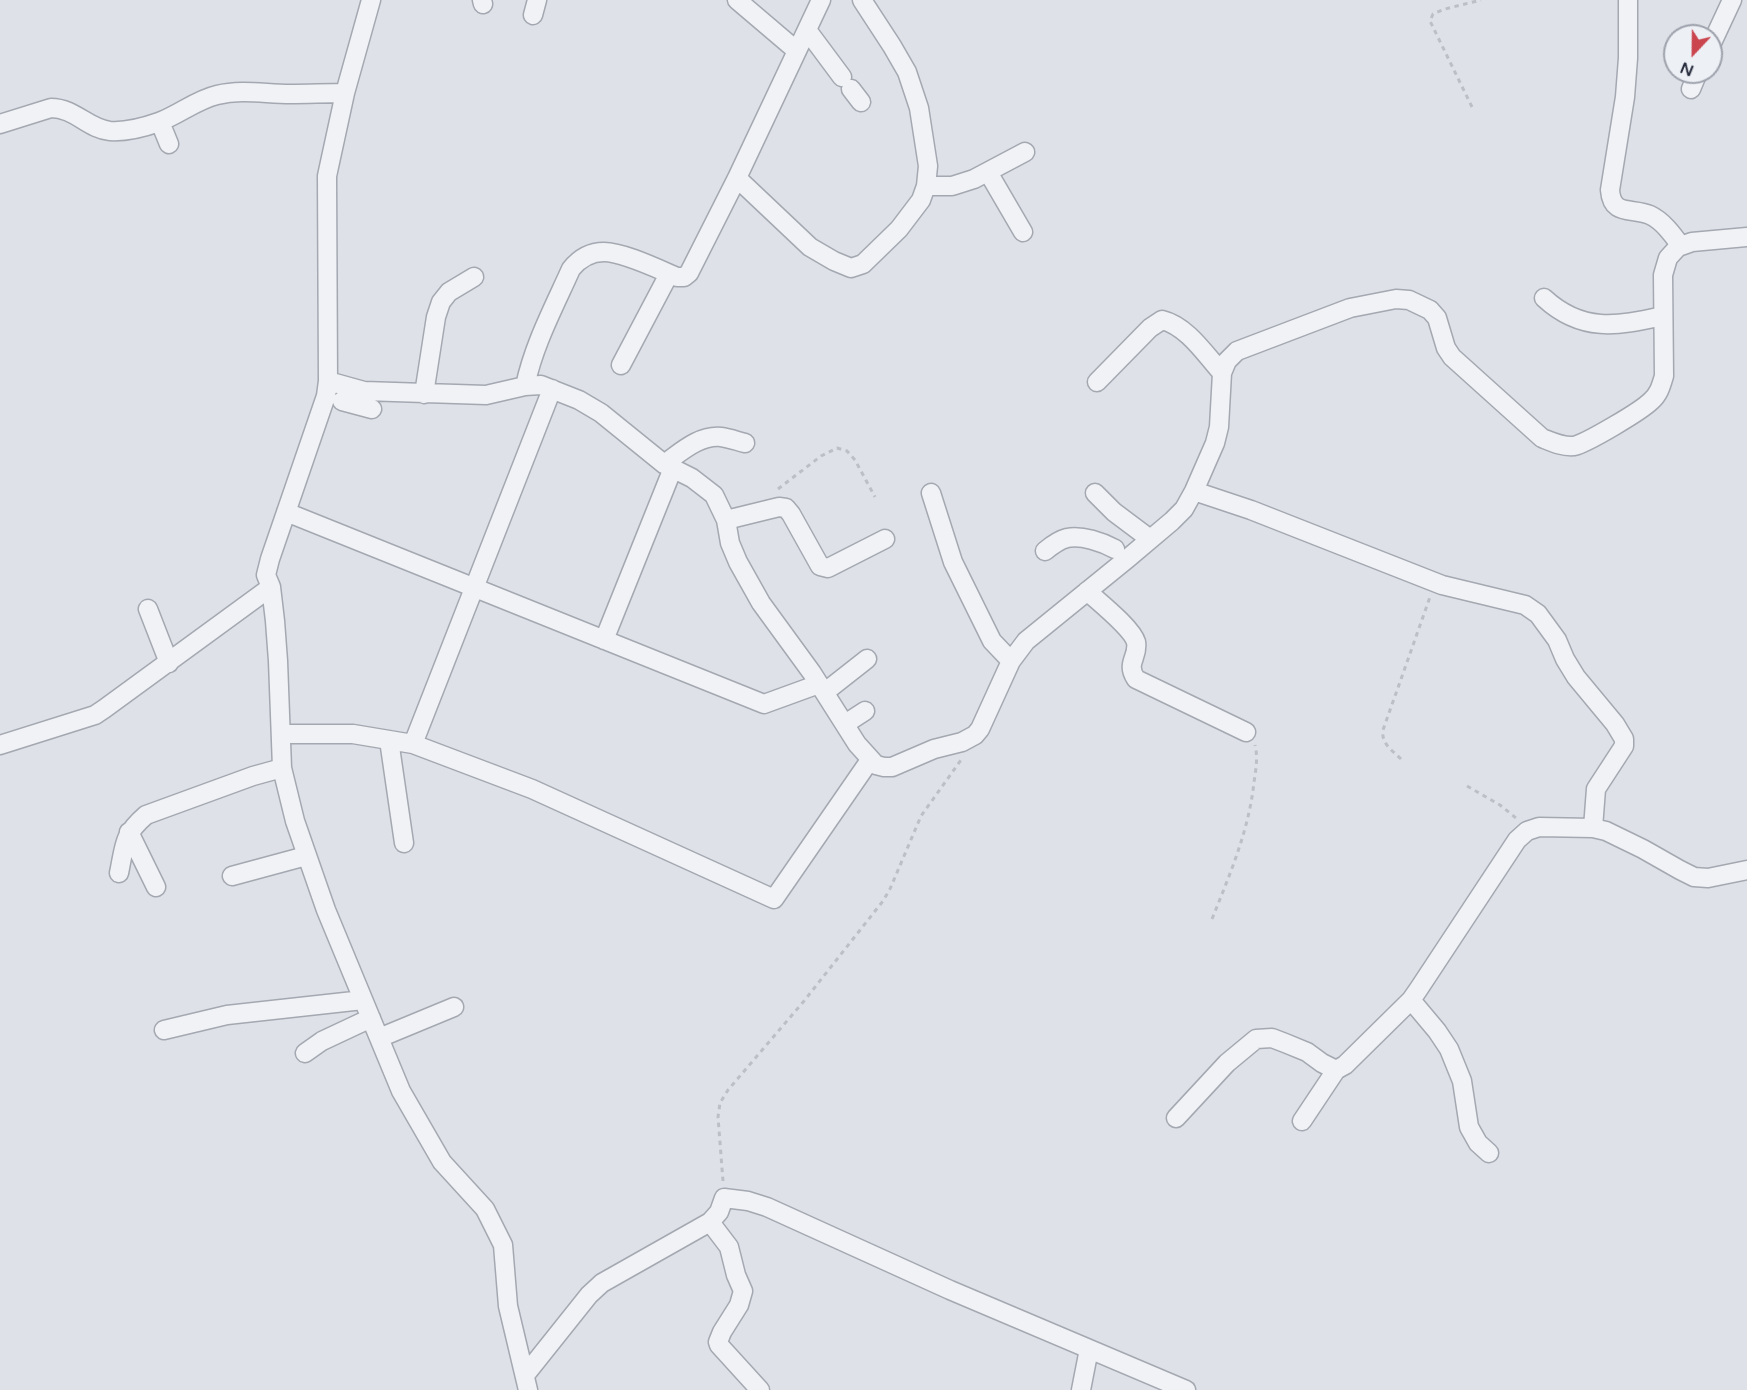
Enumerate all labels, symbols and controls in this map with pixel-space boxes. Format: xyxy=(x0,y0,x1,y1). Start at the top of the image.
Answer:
north arrow xyxy=(1663,24,1723,84)
text: N xyxy=(1677,57,1697,81)

